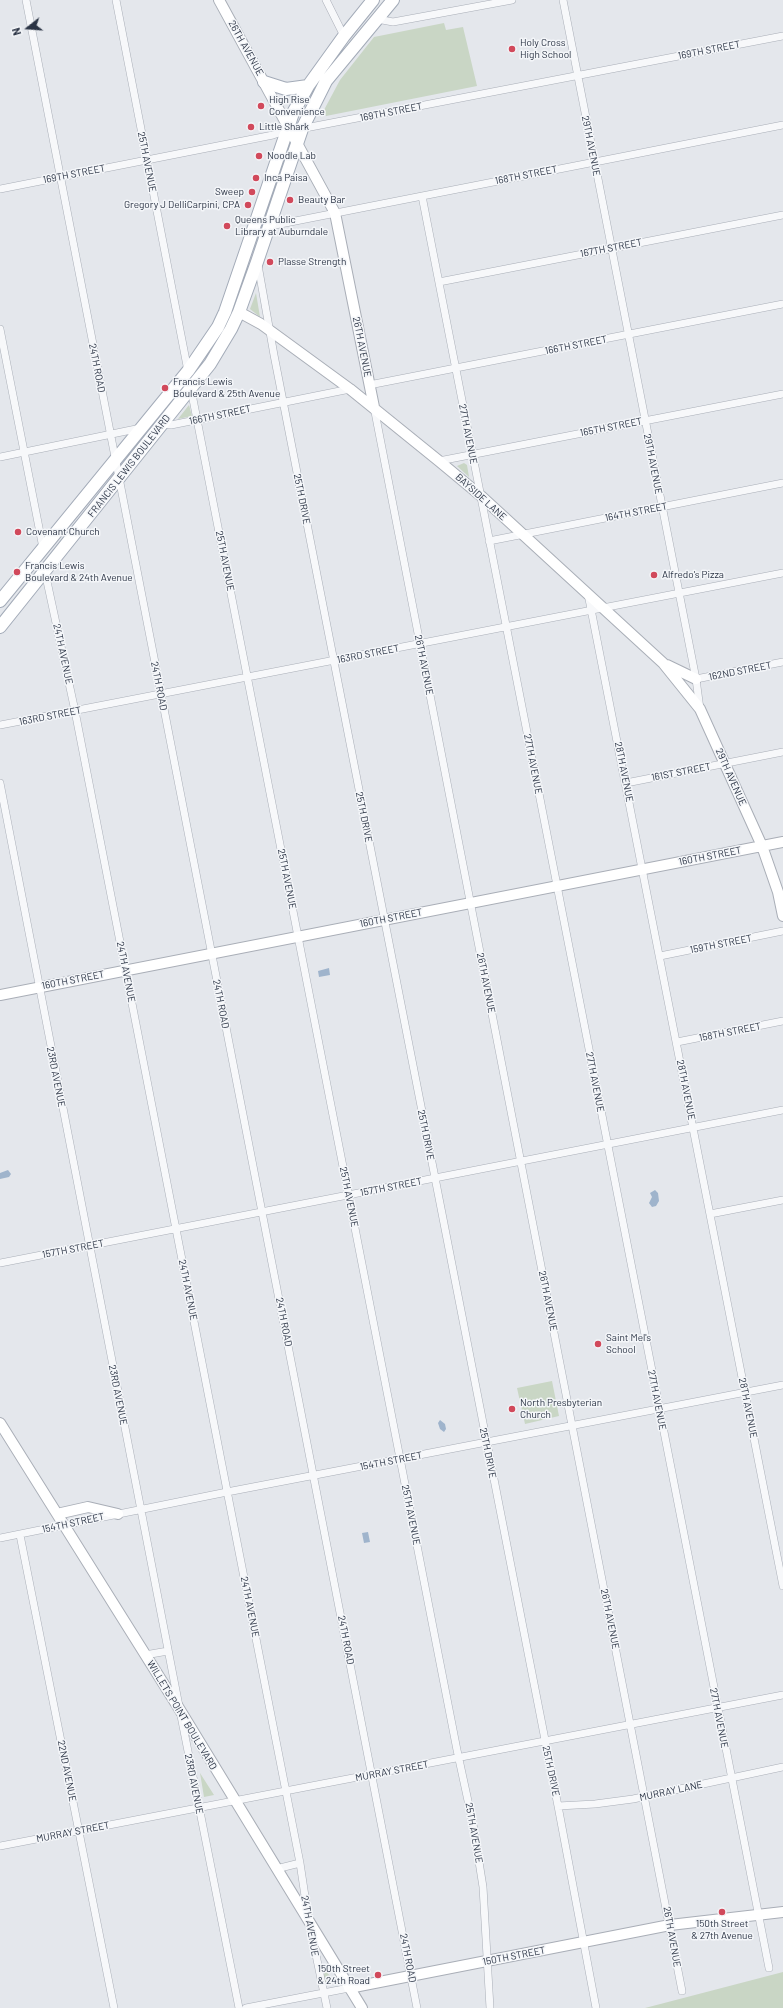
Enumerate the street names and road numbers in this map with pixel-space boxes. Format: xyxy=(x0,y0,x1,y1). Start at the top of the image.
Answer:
street label: 26TH AVENUE xyxy=(226,18,266,78)
street label: 169TH STREET xyxy=(677,38,741,62)
street label: 169TH STREET xyxy=(359,100,423,124)
street label: 29TH AVENUE xyxy=(579,115,603,177)
street label: 25TH AVENUE xyxy=(135,131,159,193)
street label: 169TH STREET xyxy=(42,162,106,186)
street label: 168TH STREET xyxy=(494,163,558,187)
street label: 167TH STREET xyxy=(579,236,643,260)
street label: 26TH AVENUE xyxy=(350,316,374,378)
street label: 166TH STREET xyxy=(544,333,608,357)
street label: 24TH ROAD xyxy=(86,342,108,394)
street label: 166TH STREET xyxy=(188,403,252,427)
street label: 27TH AVENUE xyxy=(456,403,480,465)
street label: FRANCIS LEWIS BOULEVARD xyxy=(85,412,173,520)
street label: 165TH STREET xyxy=(579,415,643,439)
street label: 29TH AVENUE xyxy=(641,433,665,495)
street label: BAYSIDE LANE xyxy=(453,471,509,523)
street label: 25TH DRIVE xyxy=(291,473,313,525)
street label: 164TH STREET xyxy=(604,500,668,524)
street label: 25TH AVENUE xyxy=(213,530,237,592)
street label: 24TH AVENUE xyxy=(51,623,75,685)
street label: 26TH AVENUE xyxy=(412,634,436,696)
street label: 163RD STREET xyxy=(336,642,400,666)
street label: 162ND STREET xyxy=(707,659,773,683)
street label: 24TH ROAD xyxy=(148,660,170,712)
street label: 163RD STREET xyxy=(18,704,82,728)
street label: 27TH AVENUE xyxy=(521,733,545,795)
street label: 28TH AVENUE xyxy=(612,741,636,803)
street label: 29TH AVENUE xyxy=(713,746,749,808)
street label: 161ST STREET xyxy=(650,760,712,784)
street label: 25TH DRIVE xyxy=(353,791,375,843)
street label: 160TH STREET xyxy=(678,844,742,868)
street label: 25TH AVENUE xyxy=(275,848,299,910)
street label: 160TH STREET xyxy=(359,906,423,930)
street label: 159TH STREET xyxy=(689,932,753,956)
street label: 24TH AVENUE xyxy=(114,941,138,1003)
street label: 26TH AVENUE xyxy=(474,952,498,1014)
street label: 160TH STREET xyxy=(41,968,105,992)
street label: 24TH ROAD xyxy=(210,978,232,1030)
street label: 158TH STREET xyxy=(698,1020,762,1044)
street label: 23RD AVENUE xyxy=(44,1046,68,1108)
street label: 27TH AVENUE xyxy=(583,1051,607,1113)
street label: 28TH AVENUE xyxy=(674,1059,698,1121)
street label: 25TH DRIVE xyxy=(415,1109,437,1161)
street label: 25TH AVENUE xyxy=(337,1166,361,1228)
street label: 157TH STREET xyxy=(359,1175,423,1199)
street label: 157TH STREET xyxy=(41,1237,105,1261)
street label: 24TH AVENUE xyxy=(176,1259,200,1321)
street label: 26TH AVENUE xyxy=(536,1270,560,1332)
street label: 24TH ROAD xyxy=(273,1296,295,1348)
street label: 23RD AVENUE xyxy=(106,1364,130,1426)
street label: 27TH AVENUE xyxy=(645,1369,669,1431)
street label: 28TH AVENUE xyxy=(736,1377,760,1439)
street label: 25TH DRIVE xyxy=(477,1427,499,1479)
street label: 154TH STREET xyxy=(359,1449,423,1473)
street label: 25TH AVENUE xyxy=(399,1484,423,1546)
street label: 154TH STREET xyxy=(41,1511,105,1535)
street label: 24TH AVENUE xyxy=(238,1576,262,1638)
street label: 26TH AVENUE xyxy=(598,1588,622,1650)
street label: 24TH ROAD xyxy=(335,1614,357,1666)
street label: WILLETS POINT BOULEVARD xyxy=(145,1658,219,1772)
street label: 27TH AVENUE xyxy=(707,1687,731,1749)
street label: 22ND AVENUE xyxy=(55,1739,79,1803)
street label: 25TH DRIVE xyxy=(540,1745,562,1797)
street label: 23RD AVENUE xyxy=(182,1753,206,1815)
street label: MURRAY STREET xyxy=(354,1758,430,1784)
street label: MURRAY LANE xyxy=(638,1778,704,1804)
street label: 25TH AVENUE xyxy=(463,1802,485,1864)
street label: MURRAY STREET xyxy=(35,1819,111,1845)
street label: 24TH AVENUE xyxy=(299,1895,321,1957)
street label: 26TH AVENUE xyxy=(661,1906,683,1968)
street label: 24TH ROAD xyxy=(397,1932,419,1984)
street label: 150TH STREET xyxy=(482,1944,546,1968)

